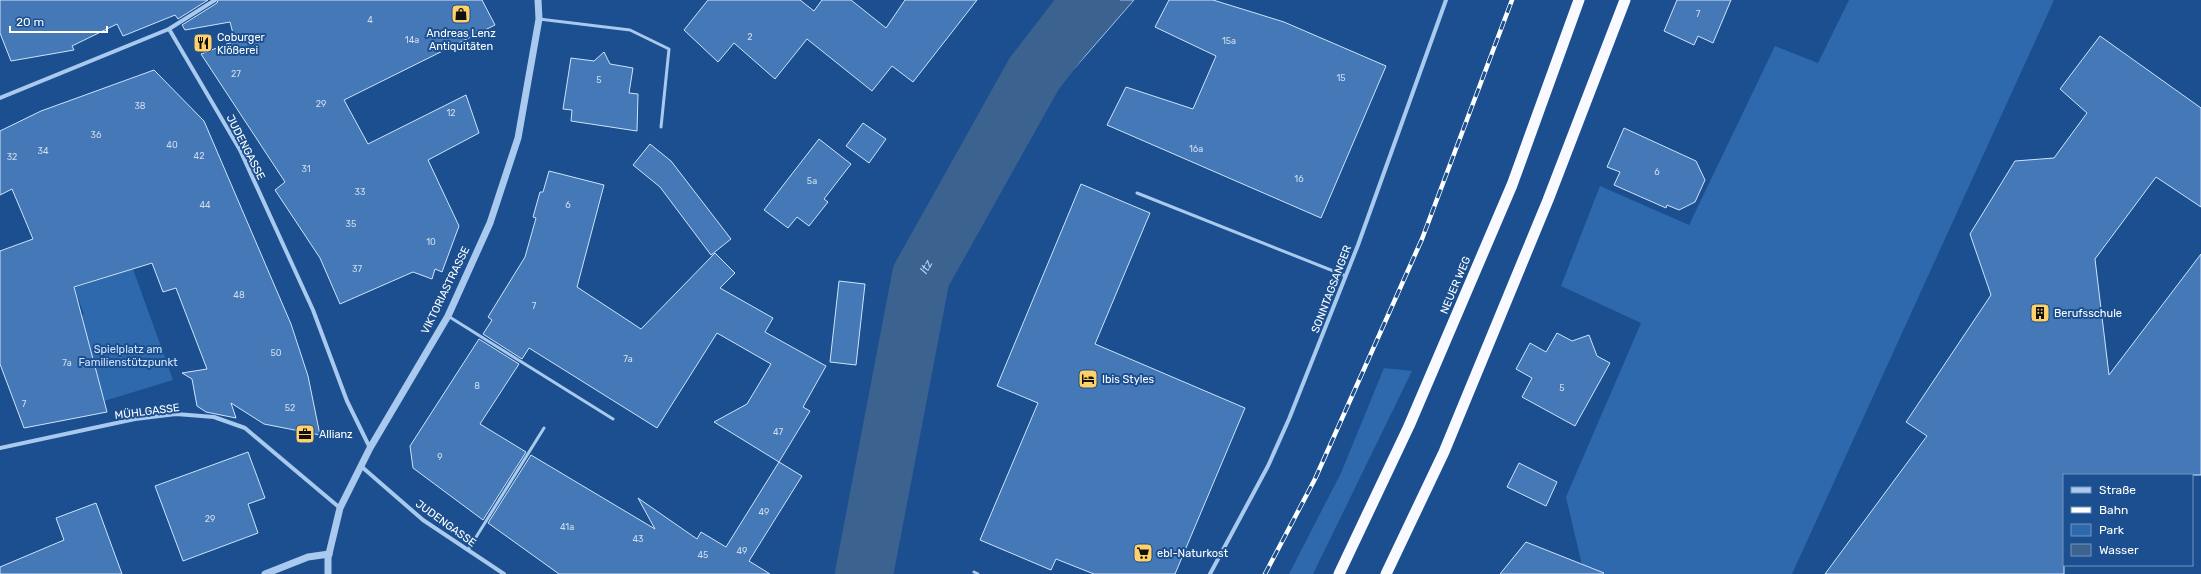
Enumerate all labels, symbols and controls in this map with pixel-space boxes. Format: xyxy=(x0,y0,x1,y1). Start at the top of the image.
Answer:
shop icon: Andreas Lenz Antiquitäten xyxy=(450,3,472,25)
scale bar xyxy=(10,8,107,34)
house number: 7 xyxy=(1696,9,1701,19)
text: 20 m xyxy=(16,15,44,29)
house number: 4 xyxy=(367,15,373,25)
place label: Andreas Lenz Antiquitäten xyxy=(426,27,496,53)
place label: Coburger Klößerei xyxy=(217,31,266,57)
restaurant icon: Coburger Klößerei xyxy=(192,32,214,54)
house number: 2 xyxy=(747,32,753,42)
house number: 14a xyxy=(405,35,419,45)
house number: 15a xyxy=(1222,36,1236,46)
house number: 27 xyxy=(231,69,241,79)
house number: 15 xyxy=(1336,73,1346,83)
house number: 5 xyxy=(596,75,602,85)
house number: 29 xyxy=(316,99,326,109)
house number: 38 xyxy=(134,101,146,111)
house number: 12 xyxy=(446,108,456,118)
street label: JUDENGASSE xyxy=(224,112,268,182)
house number: 36 xyxy=(91,130,102,140)
house number: 40 xyxy=(166,140,178,150)
house number: 16a xyxy=(1189,144,1203,154)
house number: 34 xyxy=(38,146,49,156)
house number: 42 xyxy=(194,151,204,161)
house number: 32 xyxy=(7,152,17,162)
house number: 31 xyxy=(301,164,311,174)
house number: 6 xyxy=(1654,167,1660,177)
house number: 16 xyxy=(1294,174,1304,184)
house number: 5a xyxy=(807,176,817,186)
house number: 33 xyxy=(355,187,365,197)
house number: 44 xyxy=(199,200,211,210)
house number: 6 xyxy=(565,200,571,210)
house number: 35 xyxy=(346,219,356,229)
house number: 10 xyxy=(426,237,436,247)
street label: SONNTAGSANGER xyxy=(1309,243,1354,335)
street label: VIKTORIASTRASSE xyxy=(419,244,472,336)
street label: NEUER WEG xyxy=(1437,254,1473,316)
water label: Itz xyxy=(917,257,936,276)
house number: 37 xyxy=(352,264,362,274)
house number: 48 xyxy=(233,290,245,300)
house number: 7 xyxy=(532,301,537,311)
building icon: Berufsschule xyxy=(2029,302,2051,324)
place label: Berufsschule xyxy=(2054,307,2122,320)
park label: Spielplatz am Familienstützpunkt xyxy=(78,343,178,369)
house number: 50 xyxy=(270,348,282,358)
house number: 7a xyxy=(623,354,633,364)
house number: 7a xyxy=(62,358,72,368)
hotel icon: Ibis Styles xyxy=(1077,368,1099,390)
place label: Ibis Styles xyxy=(1102,373,1155,386)
house number: 8 xyxy=(474,381,480,391)
house number: 5 xyxy=(1559,383,1565,393)
house number: 7 xyxy=(22,399,27,409)
street label: MÜHLGASSE xyxy=(114,401,181,422)
house number: 52 xyxy=(285,403,295,413)
office icon: Allianz xyxy=(294,423,316,445)
house number: 47 xyxy=(773,427,783,437)
place label: Allianz xyxy=(319,428,353,441)
house number: 9 xyxy=(437,452,443,462)
legend xyxy=(2063,474,2193,566)
text: Straße xyxy=(2099,483,2136,497)
street label: JUDENGASSE xyxy=(413,497,479,550)
text: Bahn xyxy=(2099,503,2128,517)
house number: 49 xyxy=(759,507,769,517)
house number: 29 xyxy=(205,514,215,524)
house number: 41a xyxy=(560,522,574,532)
text: Park xyxy=(2099,523,2125,537)
house number: 43 xyxy=(633,534,644,544)
supermarket icon: ebl-Naturkost xyxy=(1132,542,1154,564)
text: Wasser xyxy=(2099,543,2139,557)
house number: 49 xyxy=(737,546,747,556)
place label: ebl-Naturkost xyxy=(1157,547,1229,560)
house number: 45 xyxy=(698,550,708,560)

